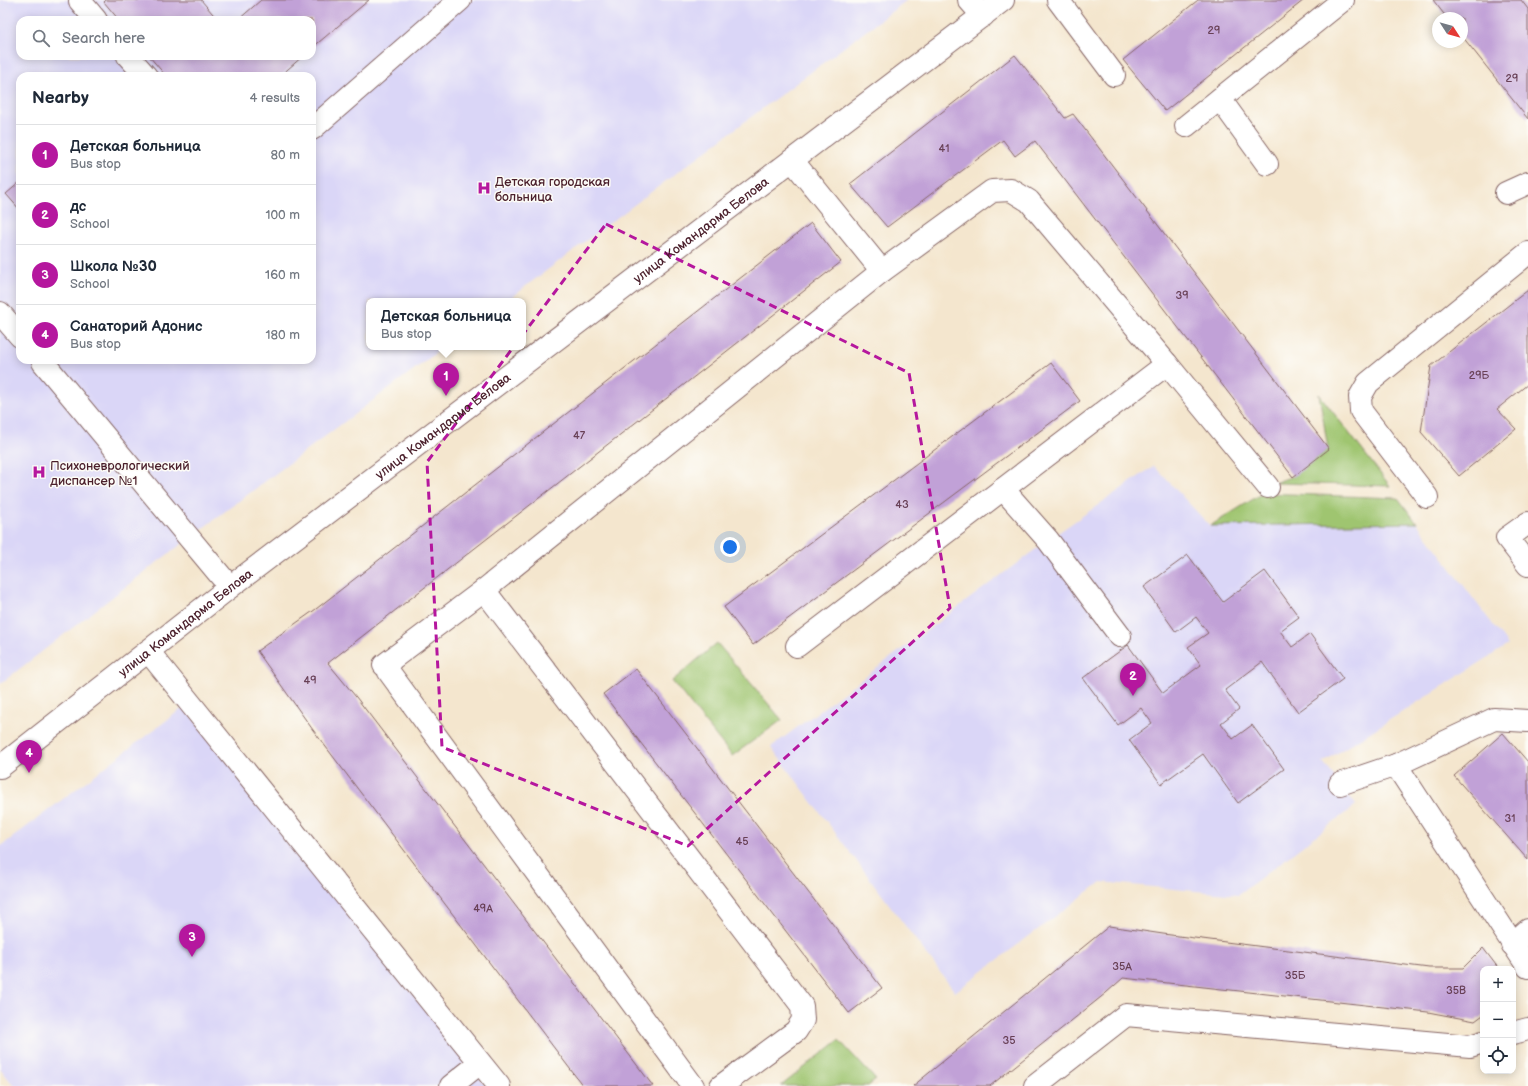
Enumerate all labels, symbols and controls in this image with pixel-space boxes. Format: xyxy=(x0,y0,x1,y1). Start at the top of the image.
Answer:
north arrow xyxy=(1432,12,1468,48)
search box xyxy=(16,16,316,60)
house number: 29 xyxy=(1208,24,1220,37)
icon: search xyxy=(30,27,52,49)
text: Search here xyxy=(62,29,145,48)
house number: 29 xyxy=(1506,72,1518,85)
text: Nearby xyxy=(32,88,89,108)
text: 4 results xyxy=(250,90,300,106)
text: Детская больница xyxy=(70,137,201,156)
house number: 41 xyxy=(939,142,949,155)
text: 1 xyxy=(42,147,48,163)
text: 80 m xyxy=(271,147,300,163)
text: Bus stop xyxy=(70,156,121,172)
place label: Детская городская больница xyxy=(495,174,610,205)
street label: улица Командарма Белова xyxy=(630,174,772,287)
hospital icon: Детская городская больница xyxy=(476,180,492,196)
text: дс xyxy=(70,197,86,216)
text: 2 xyxy=(41,207,49,223)
text: 100 m xyxy=(265,207,300,223)
text: School xyxy=(70,216,110,232)
text: Школа №30 xyxy=(70,257,157,276)
text: 3 xyxy=(41,267,49,283)
text: 160 m xyxy=(265,267,300,283)
text: School xyxy=(70,276,110,292)
house number: 39 xyxy=(1175,289,1189,302)
popup xyxy=(366,298,526,350)
text: Детская больница xyxy=(381,307,511,326)
text: Санаторий Адонис xyxy=(70,317,203,336)
text: Bus stop xyxy=(381,326,432,342)
text: 4 xyxy=(41,327,49,343)
text: 180 m xyxy=(265,327,300,343)
text: Bus stop xyxy=(70,336,121,352)
pin: 1 xyxy=(433,363,459,396)
house number: 29Б xyxy=(1469,369,1490,382)
street label: улица Командарма Белова xyxy=(372,370,514,483)
house number: 47 xyxy=(573,429,586,442)
place label: Психоневрологический диспансер №1 xyxy=(50,458,190,489)
hospital icon: Психоневрологический диспансер №1 xyxy=(31,464,47,480)
house number: 43 xyxy=(895,498,909,511)
your location xyxy=(720,537,740,557)
street label: улица Командарма Белова xyxy=(115,566,256,680)
pin: 2 xyxy=(1120,663,1146,696)
house number: 49 xyxy=(303,674,317,687)
pin: 4 xyxy=(16,740,42,773)
house number: 31 xyxy=(1504,812,1516,825)
house number: 45 xyxy=(735,835,749,848)
house number: 49А xyxy=(473,902,493,915)
pin: 3 xyxy=(179,924,205,957)
house number: 35А xyxy=(1112,960,1132,973)
map controls xyxy=(1480,966,1516,1074)
button: + xyxy=(1480,966,1516,1002)
house number: 35Б xyxy=(1285,969,1306,982)
house number: 35В xyxy=(1446,984,1466,997)
button: − xyxy=(1480,1002,1516,1038)
house number: 35 xyxy=(1002,1034,1016,1047)
button: locate xyxy=(1480,1038,1516,1074)

